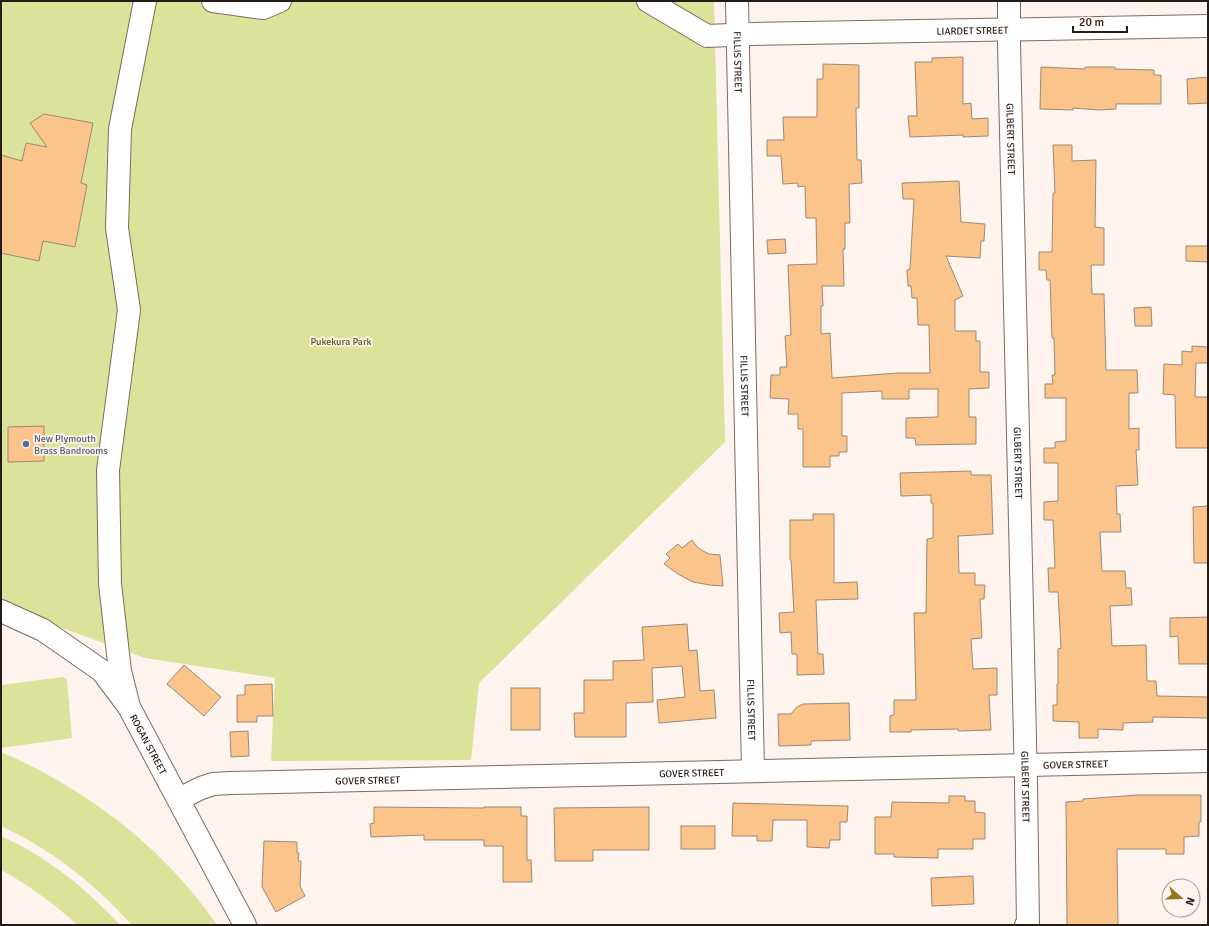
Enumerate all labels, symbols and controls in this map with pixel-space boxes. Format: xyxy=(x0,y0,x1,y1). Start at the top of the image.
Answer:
scale bar xyxy=(1073,8,1127,34)
text: 20 m xyxy=(1079,15,1104,30)
street label: LIARDET STREET xyxy=(936,25,1009,38)
street label: FILLIS STREET xyxy=(731,31,744,93)
street label: GILBERT STREET xyxy=(1003,103,1017,175)
park label: Pukekura Park xyxy=(310,336,372,348)
street label: FILLIS STREET xyxy=(737,355,751,417)
street label: GILBERT STREET xyxy=(1011,427,1024,499)
place label: New Plymouth Brass Bandrooms xyxy=(34,433,108,457)
marker: New Plymouth Brass Bandrooms xyxy=(21,439,31,449)
street label: FILLIS STREET xyxy=(744,679,757,741)
street label: ROGAN STREET xyxy=(127,712,169,777)
street label: GILBERT STREET xyxy=(1018,751,1032,823)
street label: GOVER STREET xyxy=(1043,758,1108,772)
street label: GOVER STREET xyxy=(659,767,724,780)
street label: GOVER STREET xyxy=(335,774,400,788)
north arrow xyxy=(1161,878,1201,918)
text: N xyxy=(1183,895,1197,907)

